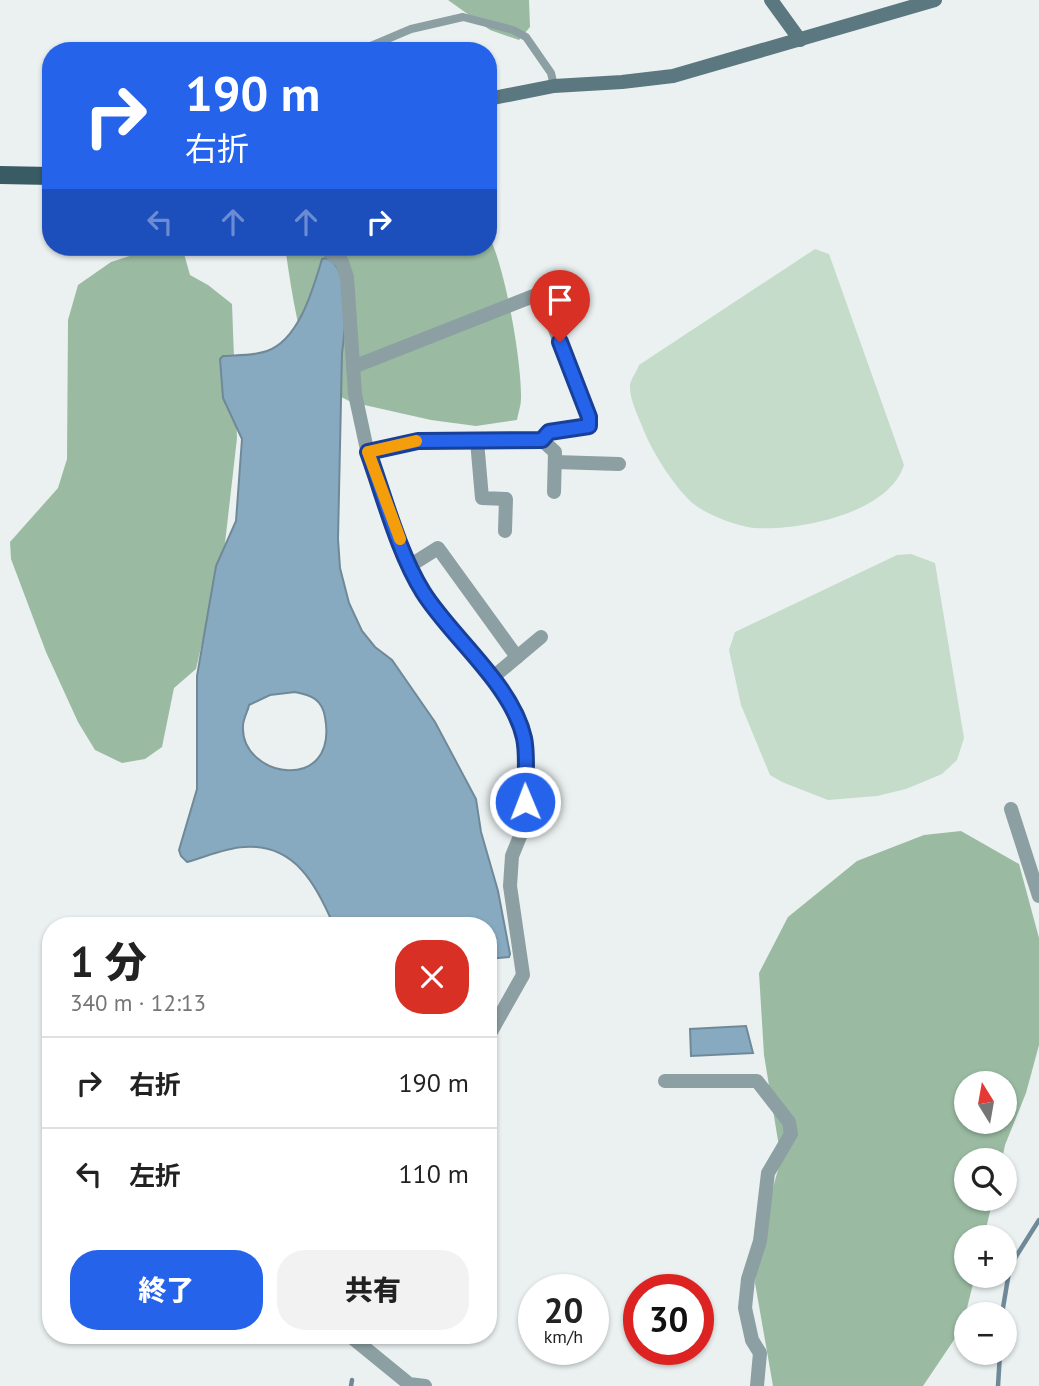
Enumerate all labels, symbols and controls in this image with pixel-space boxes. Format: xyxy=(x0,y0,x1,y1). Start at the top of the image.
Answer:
text: 190 m xyxy=(185,61,320,125)
icon: right xyxy=(70,70,161,161)
text: 右折 xyxy=(185,127,249,169)
icon: left xyxy=(141,203,179,241)
icon: ahead xyxy=(214,203,252,241)
icon: ahead xyxy=(287,203,325,241)
icon: right xyxy=(360,203,398,241)
pin xyxy=(530,270,590,342)
icon: arrive xyxy=(541,281,579,319)
position arrow xyxy=(488,765,562,839)
text: 1 分 xyxy=(70,934,146,989)
button: close xyxy=(395,940,469,1014)
text: 340 m · 12:13 xyxy=(70,988,206,1017)
icon: right xyxy=(70,1064,108,1102)
text: 190 m xyxy=(398,1066,469,1099)
text: 右折 xyxy=(129,1068,181,1101)
north arrow xyxy=(954,1071,1017,1134)
map controls xyxy=(954,1071,1017,1365)
button: search xyxy=(954,1148,1017,1211)
icon: left xyxy=(70,1155,108,1193)
text: 110 m xyxy=(398,1157,469,1190)
text: 左折 xyxy=(129,1159,181,1192)
button: + xyxy=(954,1225,1017,1288)
button: 終了 xyxy=(70,1250,263,1330)
button: 共有 xyxy=(277,1250,469,1330)
speed limit sign: 30 xyxy=(623,1274,714,1365)
text: 20 xyxy=(544,1287,583,1333)
button: − xyxy=(954,1302,1017,1365)
text: km/h xyxy=(544,1325,583,1348)

